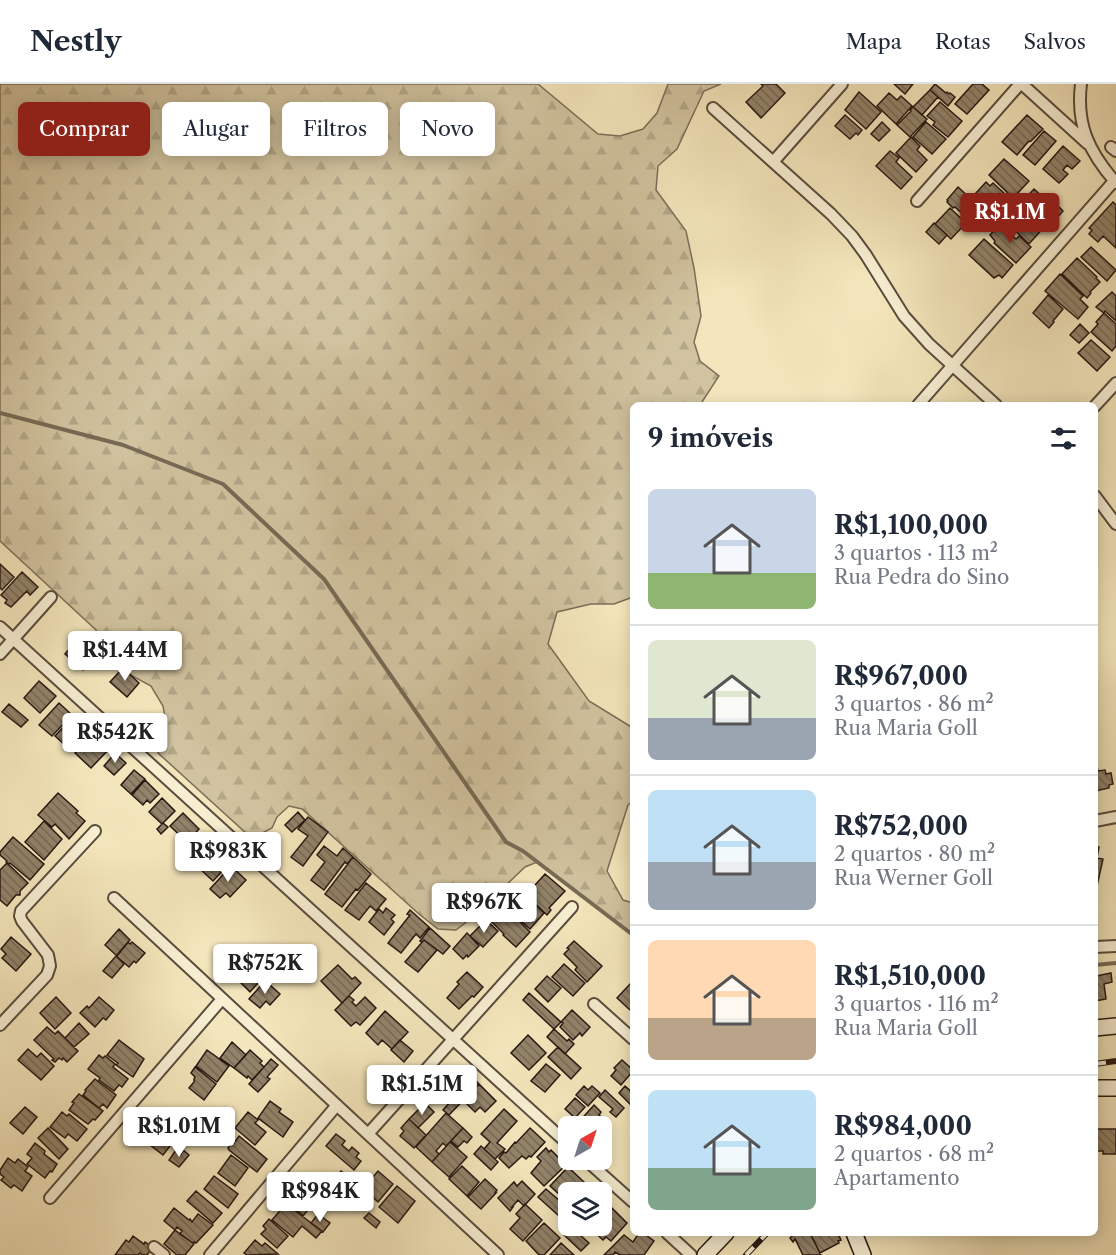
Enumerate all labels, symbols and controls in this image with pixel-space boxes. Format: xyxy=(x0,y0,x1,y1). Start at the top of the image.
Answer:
text: Nestly xyxy=(30,24,121,58)
text: Mapa xyxy=(846,29,902,54)
text: Rotas xyxy=(935,29,991,54)
text: Salvos xyxy=(1024,29,1086,54)
chip: Comprar xyxy=(18,102,150,156)
chip: Alugar xyxy=(162,102,270,156)
chip: Filtros xyxy=(282,102,388,156)
chip: Novo xyxy=(400,102,495,156)
pin: R$1.1M xyxy=(961,193,1059,244)
text: R$1.1M xyxy=(974,200,1046,224)
text: 9 imóveis xyxy=(648,422,773,454)
icon: filters xyxy=(1047,422,1080,455)
text: R$1,100,000 xyxy=(834,509,988,541)
icon: home xyxy=(696,513,768,585)
text: 3 quartos · 113 m² xyxy=(834,541,998,565)
text: Rua Pedra do Sino xyxy=(834,565,1009,589)
pin: R$1.44M xyxy=(70,631,180,682)
text: R$1.44M xyxy=(82,638,168,662)
text: R$967,000 xyxy=(834,660,968,692)
icon: home xyxy=(696,664,768,736)
text: 3 quartos · 86 m² xyxy=(834,692,994,716)
pin: R$542K xyxy=(66,713,164,764)
text: Rua Maria Goll xyxy=(834,716,978,740)
text: R$542K xyxy=(76,720,154,744)
text: R$752,000 xyxy=(834,810,968,842)
icon: home xyxy=(696,814,768,886)
pin: R$983K xyxy=(179,832,277,883)
text: R$983K xyxy=(189,839,267,863)
text: 2 quartos · 80 m² xyxy=(834,842,995,866)
text: Rua Werner Goll xyxy=(834,866,993,890)
pin: R$967K xyxy=(435,883,533,934)
text: R$967K xyxy=(446,890,522,914)
pin: R$752K xyxy=(216,944,314,995)
text: R$752K xyxy=(227,951,303,975)
text: R$1,510,000 xyxy=(834,960,986,992)
icon: home xyxy=(696,964,768,1036)
text: 3 quartos · 116 m² xyxy=(834,992,999,1016)
text: Rua Maria Goll xyxy=(834,1016,978,1040)
pin: R$1.51M xyxy=(367,1065,477,1116)
text: R$1.51M xyxy=(381,1072,463,1096)
pin: R$1.01M xyxy=(124,1107,234,1158)
text: R$984,000 xyxy=(834,1110,972,1142)
text: R$1.01M xyxy=(137,1114,221,1138)
icon: home xyxy=(696,1114,768,1186)
north arrow xyxy=(558,1116,612,1170)
map controls xyxy=(558,1116,612,1236)
text: 2 quartos · 68 m² xyxy=(834,1142,994,1166)
text: Apartamento xyxy=(834,1166,959,1190)
pin: R$984K xyxy=(271,1172,369,1223)
text: R$984K xyxy=(281,1179,359,1203)
button: layers xyxy=(558,1182,612,1236)

